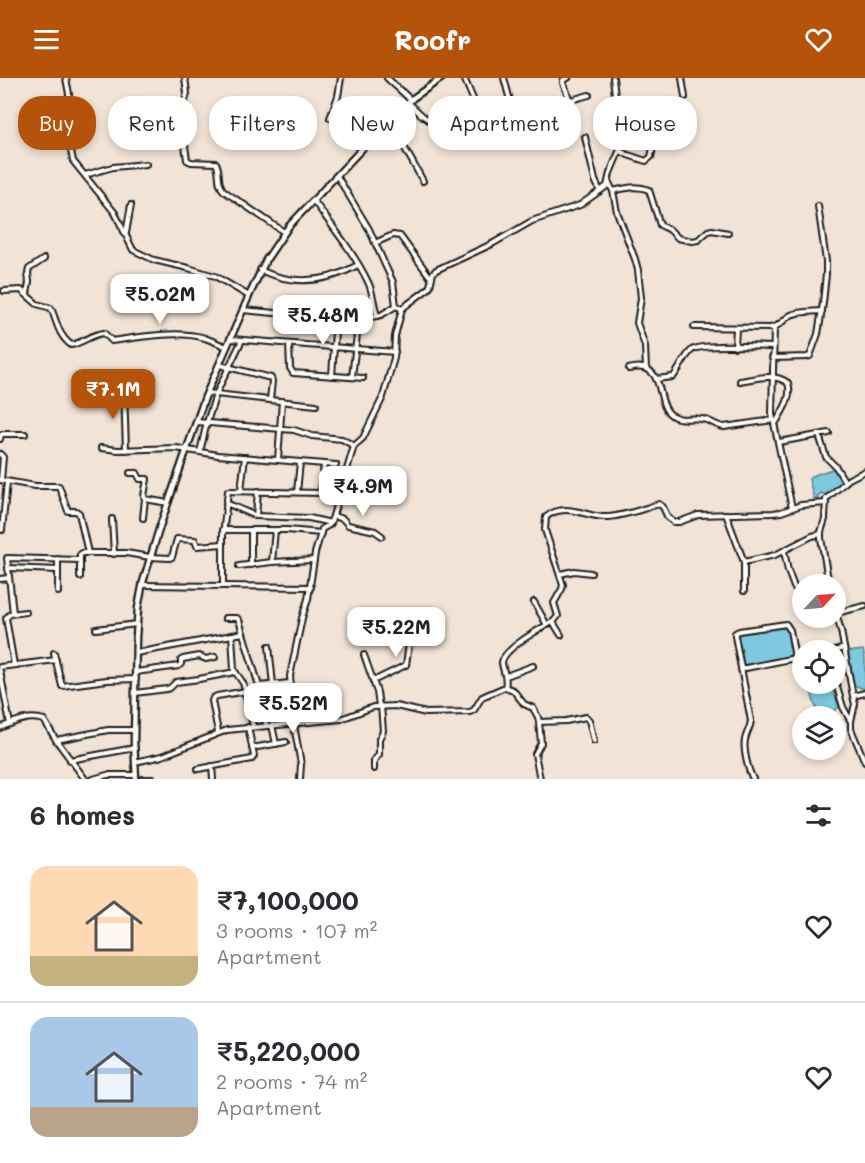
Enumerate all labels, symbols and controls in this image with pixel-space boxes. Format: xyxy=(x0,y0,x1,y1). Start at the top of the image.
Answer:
text: Roofr xyxy=(394,22,471,57)
icon: menu xyxy=(30,23,63,56)
icon: heart xyxy=(802,23,835,56)
chip: Buy xyxy=(18,96,96,150)
chip: Rent xyxy=(108,96,197,150)
chip: Filters xyxy=(209,96,317,150)
chip: New xyxy=(329,96,416,150)
chip: Apartment xyxy=(428,96,581,150)
chip: House xyxy=(593,96,697,150)
pin: ₹5.02M xyxy=(111,274,209,325)
text: ₹5.02M xyxy=(124,280,196,306)
pin: ₹5.48M xyxy=(274,295,372,346)
text: ₹5.48M xyxy=(287,301,359,327)
pin: ₹7.1M xyxy=(71,369,155,420)
text: ₹7.1M xyxy=(85,375,141,401)
pin: ₹4.9M xyxy=(321,466,405,517)
text: ₹4.9M xyxy=(333,472,393,498)
north arrow xyxy=(792,574,846,628)
map controls xyxy=(792,574,846,760)
pin: ₹5.22M xyxy=(347,607,445,658)
text: ₹5.22M xyxy=(361,613,431,639)
button: locate xyxy=(792,640,846,694)
pin: ₹5.52M xyxy=(244,683,342,734)
text: ₹5.52M xyxy=(258,689,328,715)
button: layers xyxy=(792,706,846,760)
text: 6 homes xyxy=(30,798,135,832)
icon: filters xyxy=(802,799,835,832)
text: ₹7,100,000 xyxy=(216,883,359,917)
icon: home xyxy=(78,890,150,962)
icon: heart xyxy=(802,910,835,943)
text: 3 rooms · 107 m² xyxy=(216,917,377,943)
text: Apartment xyxy=(216,943,322,969)
text: ₹5,220,000 xyxy=(216,1034,360,1068)
icon: home xyxy=(78,1041,150,1113)
icon: heart xyxy=(802,1061,835,1094)
text: 2 rooms · 74 m² xyxy=(216,1068,367,1094)
text: Apartment xyxy=(216,1094,322,1120)

